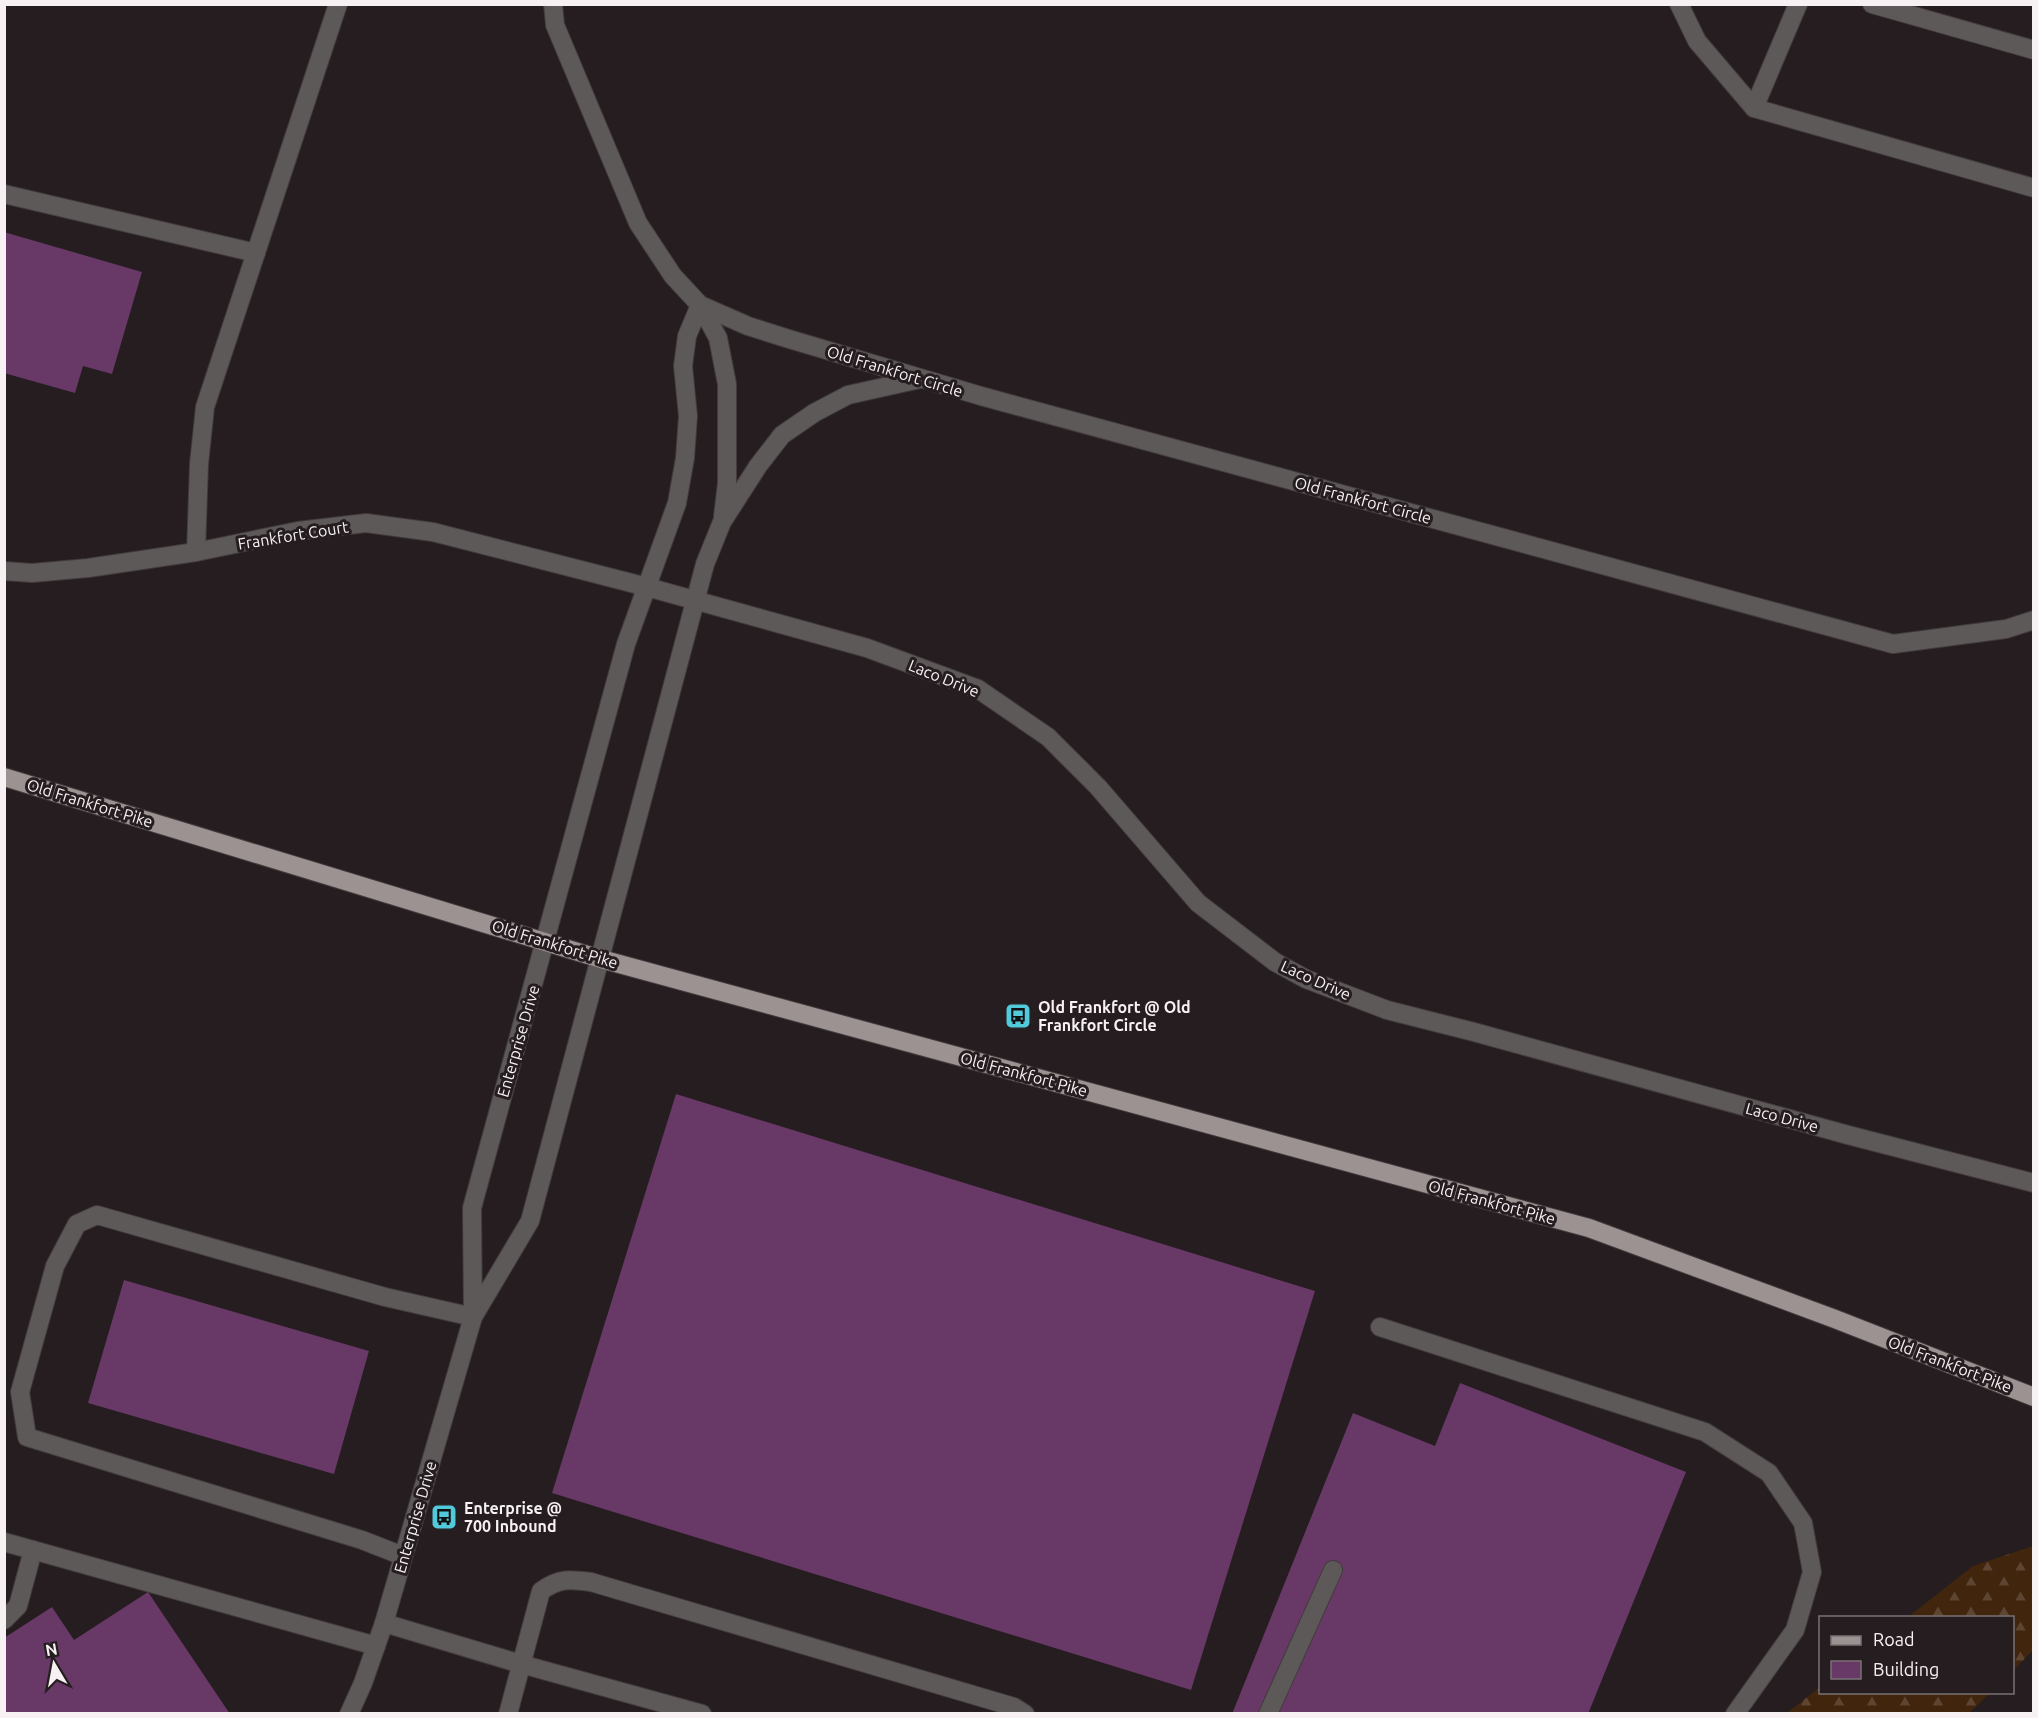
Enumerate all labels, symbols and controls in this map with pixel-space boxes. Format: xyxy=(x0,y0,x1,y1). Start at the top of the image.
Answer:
street label: Old Frankfort Circle xyxy=(825,342,965,400)
street label: Old Frankfort Circle xyxy=(1293,473,1433,527)
street label: Frankfort Court xyxy=(236,517,350,553)
street label: Laco Drive xyxy=(906,656,982,700)
street label: Old Frankfort Pike xyxy=(25,775,155,831)
street label: Old Frankfort Pike xyxy=(490,916,620,972)
street label: Laco Drive xyxy=(1278,957,1354,1003)
street label: Enterprise Drive xyxy=(493,983,543,1099)
place label: Old Frankfort @ Old Frankfort Circle xyxy=(1038,998,1191,1034)
bus stop icon: Old Frankfort @ Old Frankfort Circle xyxy=(1003,1001,1033,1031)
street label: Old Frankfort Pike xyxy=(958,1048,1090,1100)
street label: Laco Drive xyxy=(1744,1099,1820,1135)
street label: Old Frankfort Pike xyxy=(1426,1176,1558,1228)
street label: Old Frankfort Pike xyxy=(1886,1332,2014,1396)
street label: Enterprise Drive xyxy=(390,1459,440,1575)
place label: Enterprise @ 700 Inbound xyxy=(464,1499,562,1535)
bus stop icon: Enterprise @ 700 Inbound xyxy=(429,1502,459,1532)
legend xyxy=(1819,1616,2014,1694)
text: Road xyxy=(1873,1629,1915,1649)
north arrow xyxy=(24,1634,84,1694)
text: N xyxy=(44,1639,59,1659)
text: Building xyxy=(1873,1659,1939,1679)

